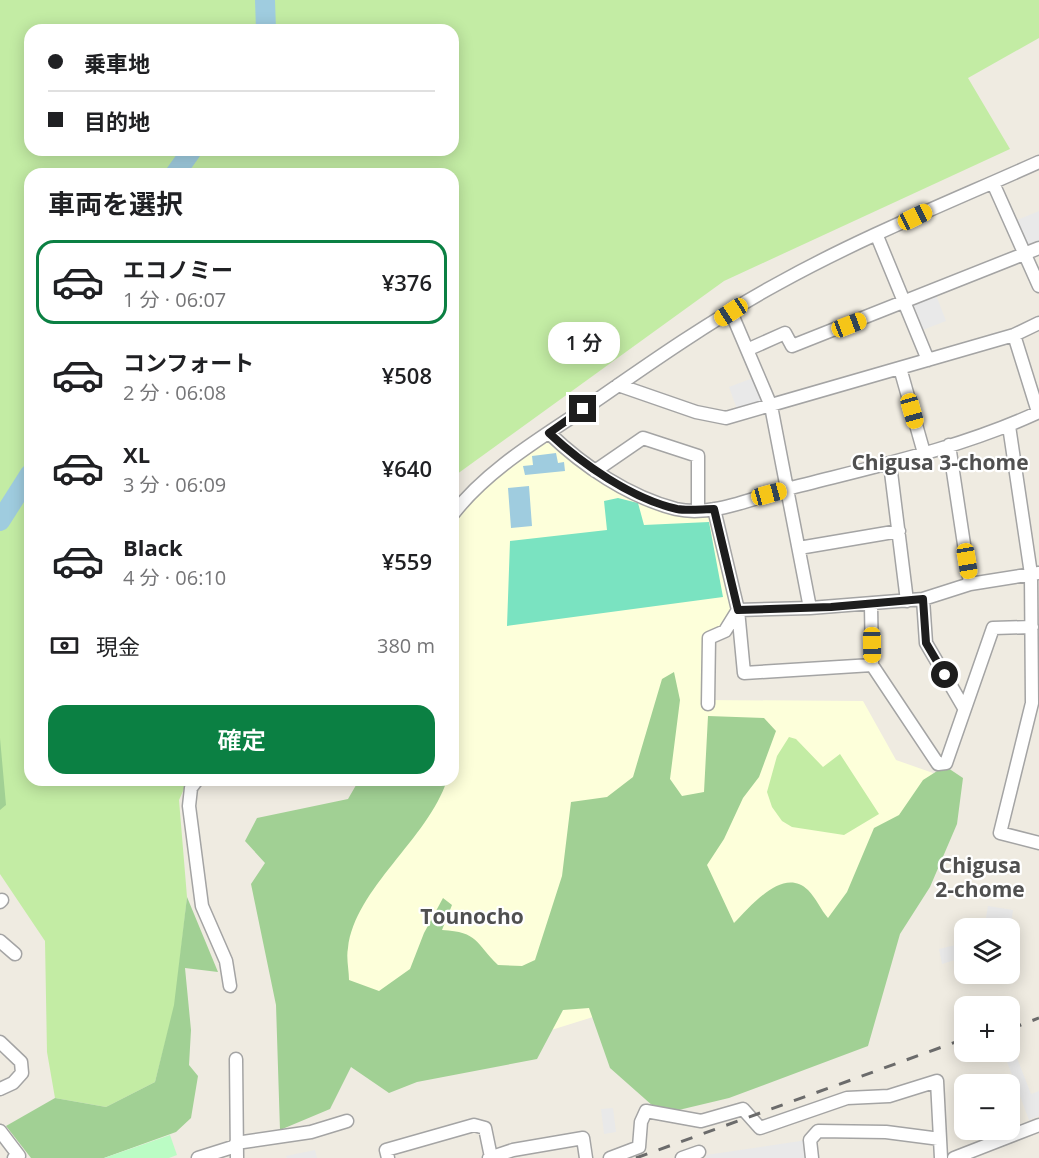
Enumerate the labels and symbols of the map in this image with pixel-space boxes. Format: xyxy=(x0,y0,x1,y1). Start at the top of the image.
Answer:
car xyxy=(895,201,935,233)
car xyxy=(711,295,751,329)
car xyxy=(829,310,869,340)
callout: 1 分 xyxy=(547,322,619,364)
car xyxy=(898,391,926,431)
route end xyxy=(569,395,596,422)
district label: Chigusa 3-chome xyxy=(851,448,1029,476)
car xyxy=(749,481,789,507)
car xyxy=(955,542,979,580)
car xyxy=(863,627,881,663)
route start xyxy=(931,661,958,688)
district label: Chigusa 2-chome xyxy=(935,851,1025,903)
district label: Tounocho xyxy=(420,902,524,930)

